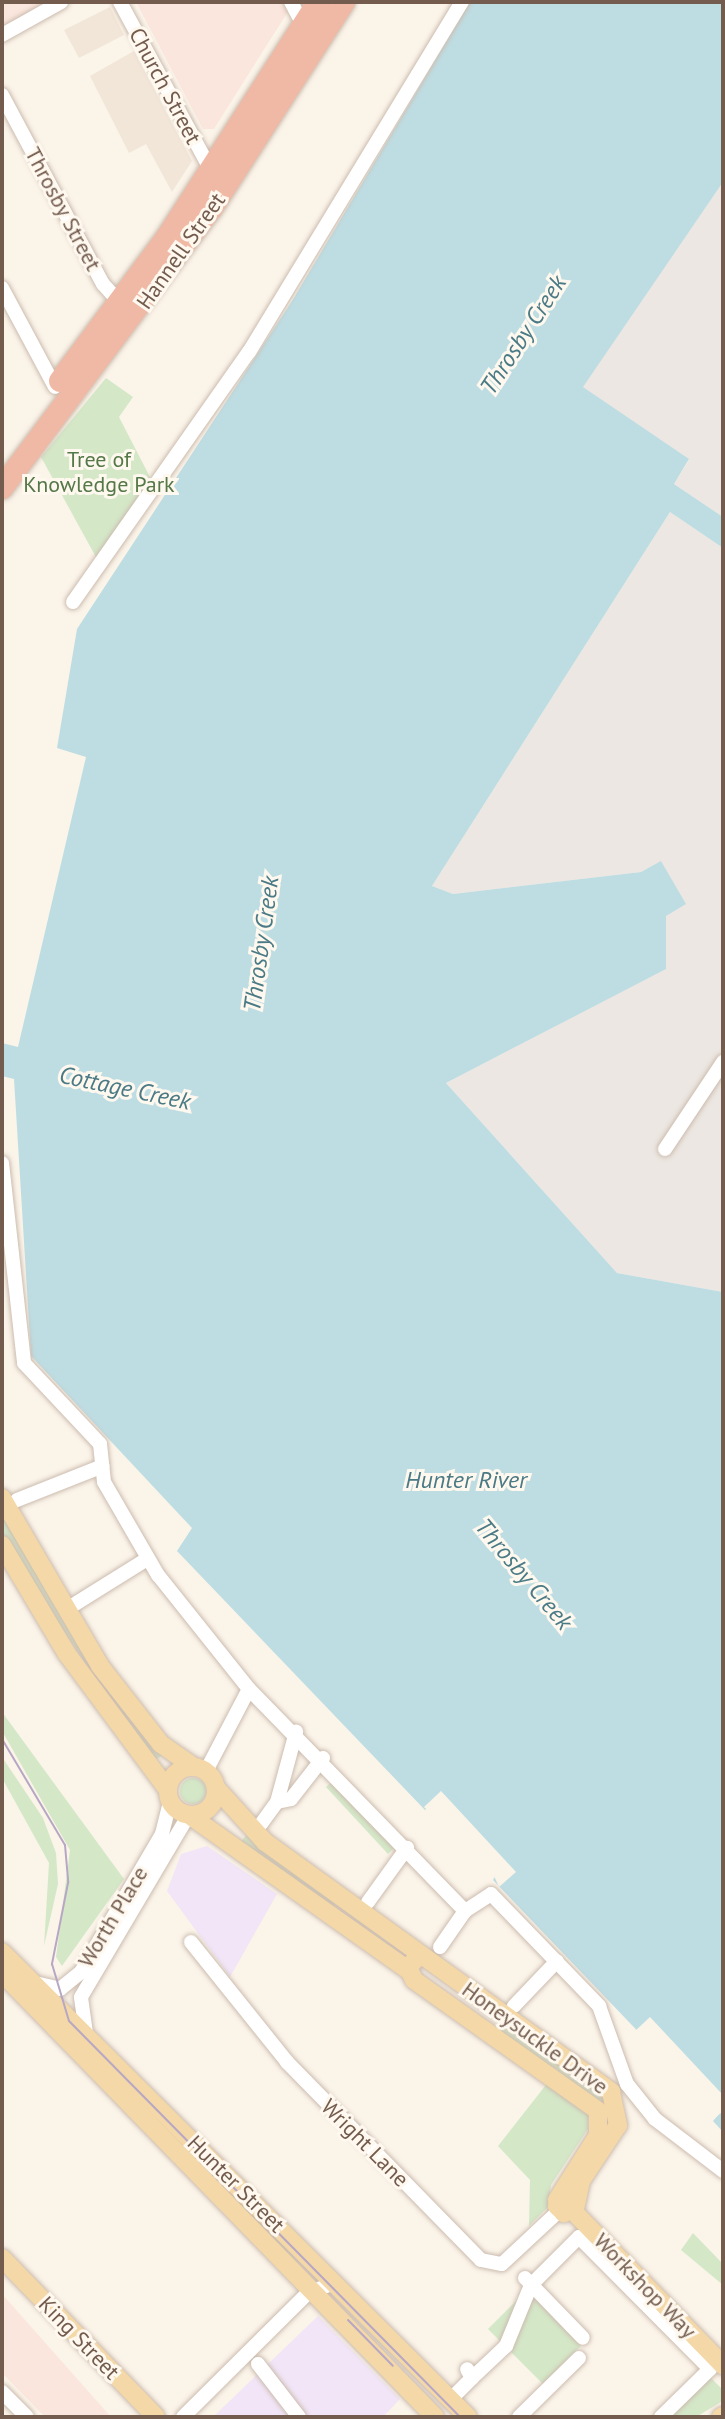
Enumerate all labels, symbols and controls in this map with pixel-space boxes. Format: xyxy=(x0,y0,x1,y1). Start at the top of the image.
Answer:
street label: Church Street xyxy=(123,23,207,149)
street label: Throsby Street xyxy=(19,142,107,276)
street label: Hannell Street xyxy=(131,188,231,314)
water label: Throsby Creek xyxy=(474,270,572,400)
park label: Tree of Knowledge Park xyxy=(23,446,175,498)
water label: Throsby Creek xyxy=(237,874,285,1014)
water label: Cottage Creek xyxy=(57,1060,193,1116)
water label: Hunter River xyxy=(405,1466,527,1494)
water label: Throsby Creek xyxy=(469,1512,579,1636)
street label: Worth Place xyxy=(73,1862,153,1972)
street label: Honeysuckle Drive xyxy=(457,1976,613,2100)
street label: Wright Lane xyxy=(316,2094,414,2192)
street label: Hunter Street xyxy=(182,2130,290,2238)
street label: Workshop Way xyxy=(588,2228,702,2344)
street label: King Street xyxy=(33,2291,125,2385)

